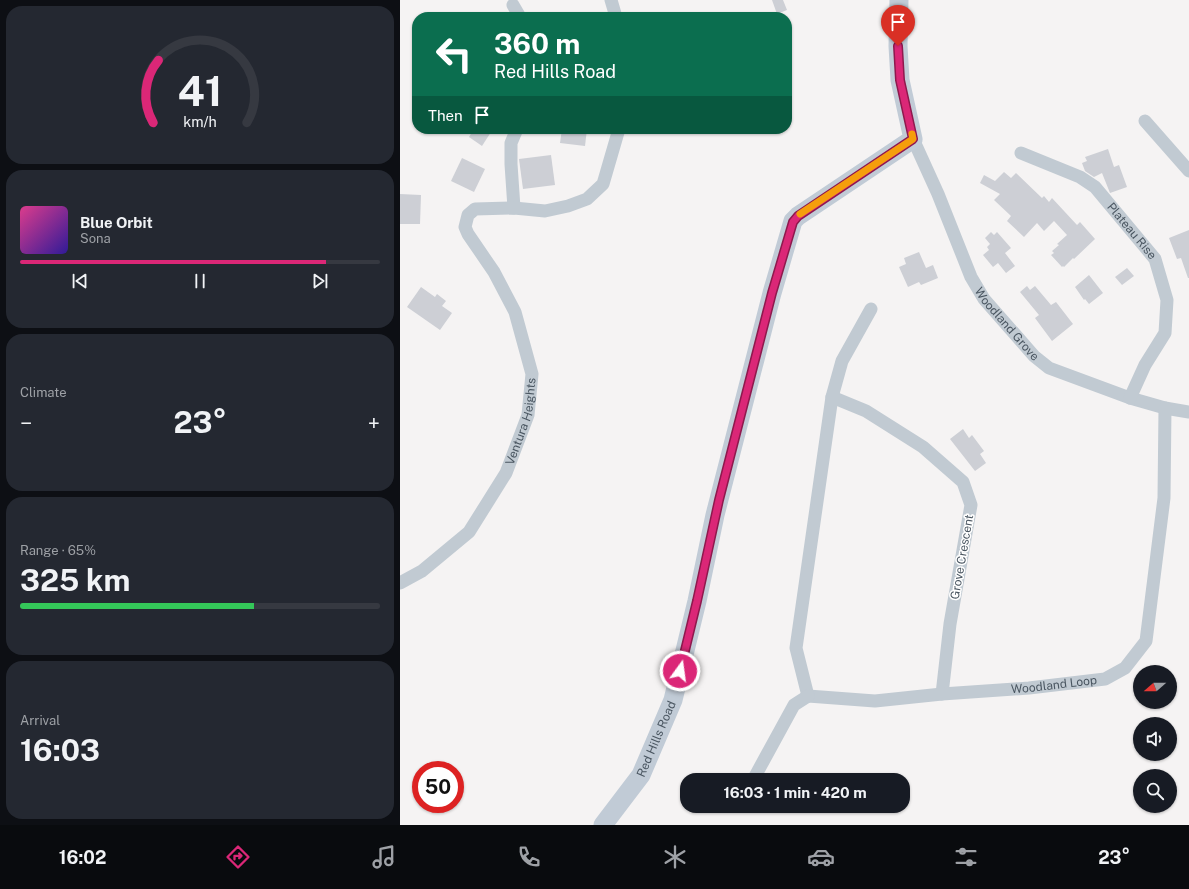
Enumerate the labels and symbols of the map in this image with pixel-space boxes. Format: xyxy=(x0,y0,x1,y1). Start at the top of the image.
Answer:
pin xyxy=(881,5,915,46)
street label: Plateau Rise xyxy=(1104,200,1159,262)
street label: Woodland Grove xyxy=(972,285,1041,364)
street label: Ventura Heights xyxy=(503,377,539,467)
street label: Grove Crescent xyxy=(948,513,976,601)
position arrow xyxy=(659,650,701,692)
north arrow xyxy=(1133,665,1177,709)
street label: Woodland Loop xyxy=(1011,673,1098,696)
street label: Red Hills Road xyxy=(634,699,679,779)
speed limit sign: 50 xyxy=(412,761,464,813)

